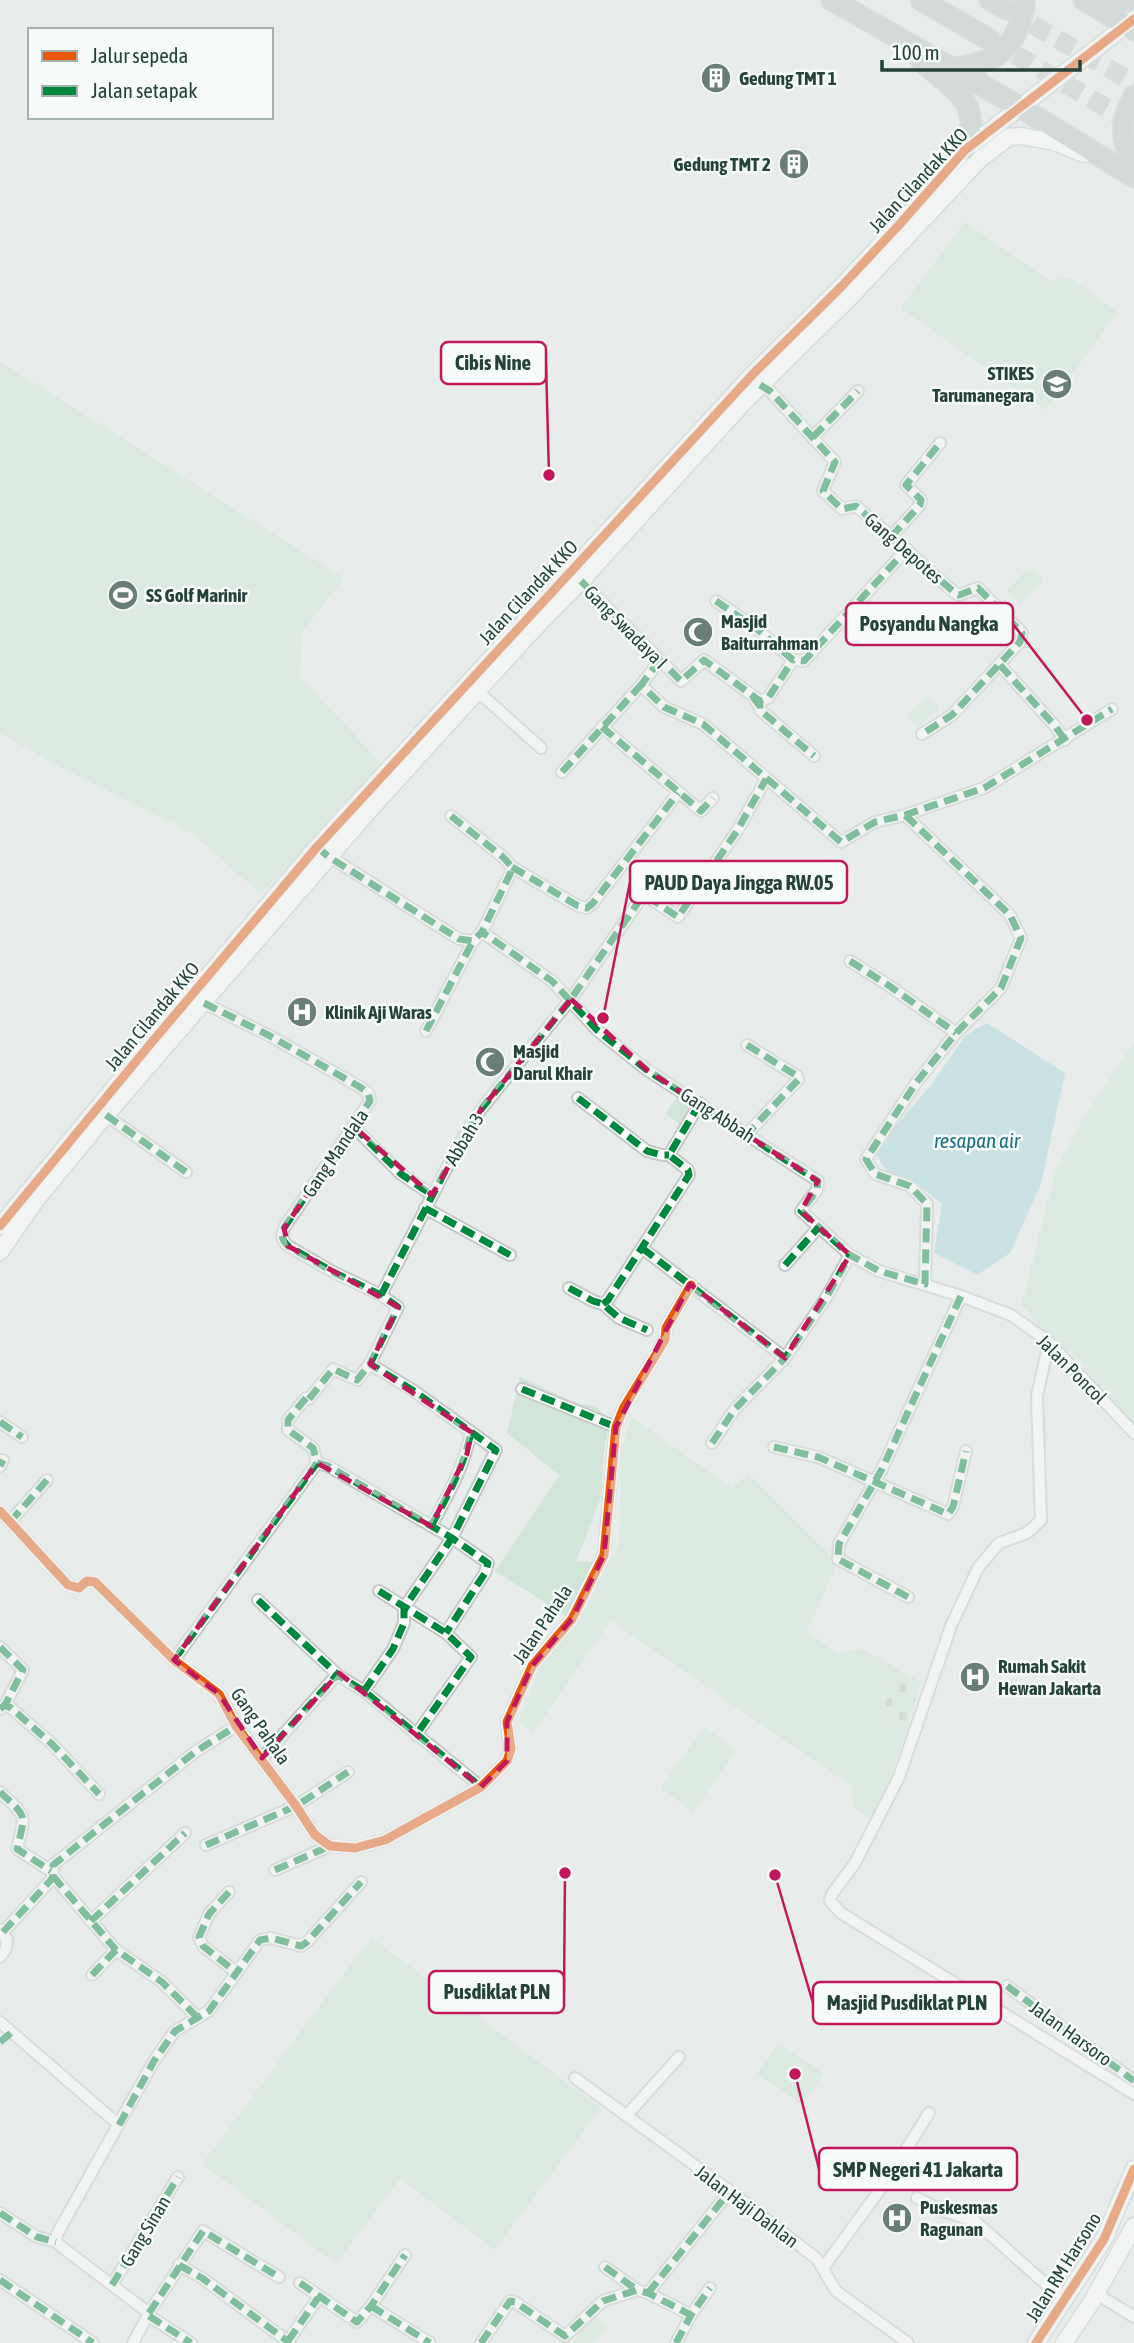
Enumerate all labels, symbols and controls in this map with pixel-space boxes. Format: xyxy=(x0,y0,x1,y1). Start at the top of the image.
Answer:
legend xyxy=(28,28,273,119)
scale bar xyxy=(882,28,1080,72)
text: 100 m xyxy=(892,40,940,64)
text: Jalur sepeda xyxy=(91,43,188,67)
building icon: Gedung TMT 1 xyxy=(699,61,733,95)
place label: Gedung TMT 1 xyxy=(739,67,837,89)
text: Jalan setapak xyxy=(91,78,198,102)
street label: Jalan Cilandak KKO xyxy=(864,123,972,237)
building icon: Gedung TMT 2 xyxy=(777,147,811,181)
place label: Gedung TMT 2 xyxy=(673,153,771,175)
callout: Cibis Nine xyxy=(441,342,546,384)
text: Cibis Nine xyxy=(455,350,531,374)
place label: STIKES Tarumanegara xyxy=(932,362,1034,406)
school or university icon: STIKES Tarumanegara xyxy=(1040,367,1074,401)
street label: Gang Depotes xyxy=(860,508,948,588)
street label: Jalan Cilandak KKO xyxy=(474,535,582,649)
sports icon: SS Golf Marinir xyxy=(106,578,140,612)
street label: Gang Swadaya I xyxy=(580,581,672,673)
place label: SS Golf Marinir xyxy=(146,584,248,606)
callout: Posyandu Nangka xyxy=(846,603,1013,645)
place label: Masjid Baiturrahman xyxy=(721,610,818,654)
text: Posyandu Nangka xyxy=(859,611,999,635)
mosque icon: Masjid Baiturrahman xyxy=(681,615,715,649)
callout: PAUD Daya Jingga RW.05 xyxy=(630,861,847,903)
text: PAUD Daya Jingga RW.05 xyxy=(644,870,834,894)
street label: Jalan Cilandak KKO xyxy=(100,957,204,1075)
hospital icon: Klinik Aji Waras xyxy=(285,995,319,1029)
place label: Klinik Aji Waras xyxy=(325,1001,432,1023)
place label: Masjid Darul Khair xyxy=(513,1040,593,1084)
mosque icon: Masjid Darul Khair xyxy=(473,1045,507,1079)
street label: Gang Abbah xyxy=(677,1083,759,1147)
street label: Gang Mandala xyxy=(298,1105,372,1201)
street label: Abbah 3 xyxy=(440,1109,488,1169)
water label: resapan air xyxy=(934,1128,1021,1152)
street label: Jalan Poncol xyxy=(1033,1330,1111,1408)
street label: Jalan Pahala xyxy=(508,1580,576,1668)
place label: Rumah Sakit Hewan Jakarta xyxy=(998,1655,1101,1699)
hospital icon: Rumah Sakit Hewan Jakarta xyxy=(958,1660,992,1694)
street label: Gang Pahala xyxy=(227,1683,295,1769)
callout: Pusdiklat PLN xyxy=(429,1971,564,2013)
text: Pusdiklat PLN xyxy=(444,1979,550,2003)
callout: Masjid Pusdiklat PLN xyxy=(813,1982,1001,2024)
text: Masjid Pusdiklat PLN xyxy=(827,1990,987,2014)
street label: Jalan Harsoro xyxy=(1026,1996,1116,2070)
callout: SMP Negeri 41 Jakarta xyxy=(819,2148,1017,2190)
text: SMP Negeri 41 Jakarta xyxy=(833,2157,1003,2181)
street label: Jalan Haji Dahlan xyxy=(691,2160,803,2252)
street label: Gang Sinan xyxy=(115,2192,175,2270)
place label: Puskesmas Ragunan xyxy=(920,2196,998,2240)
hospital icon: Puskesmas Ragunan xyxy=(880,2201,914,2235)
street label: Jalan RM Harsono xyxy=(1021,2208,1105,2326)

